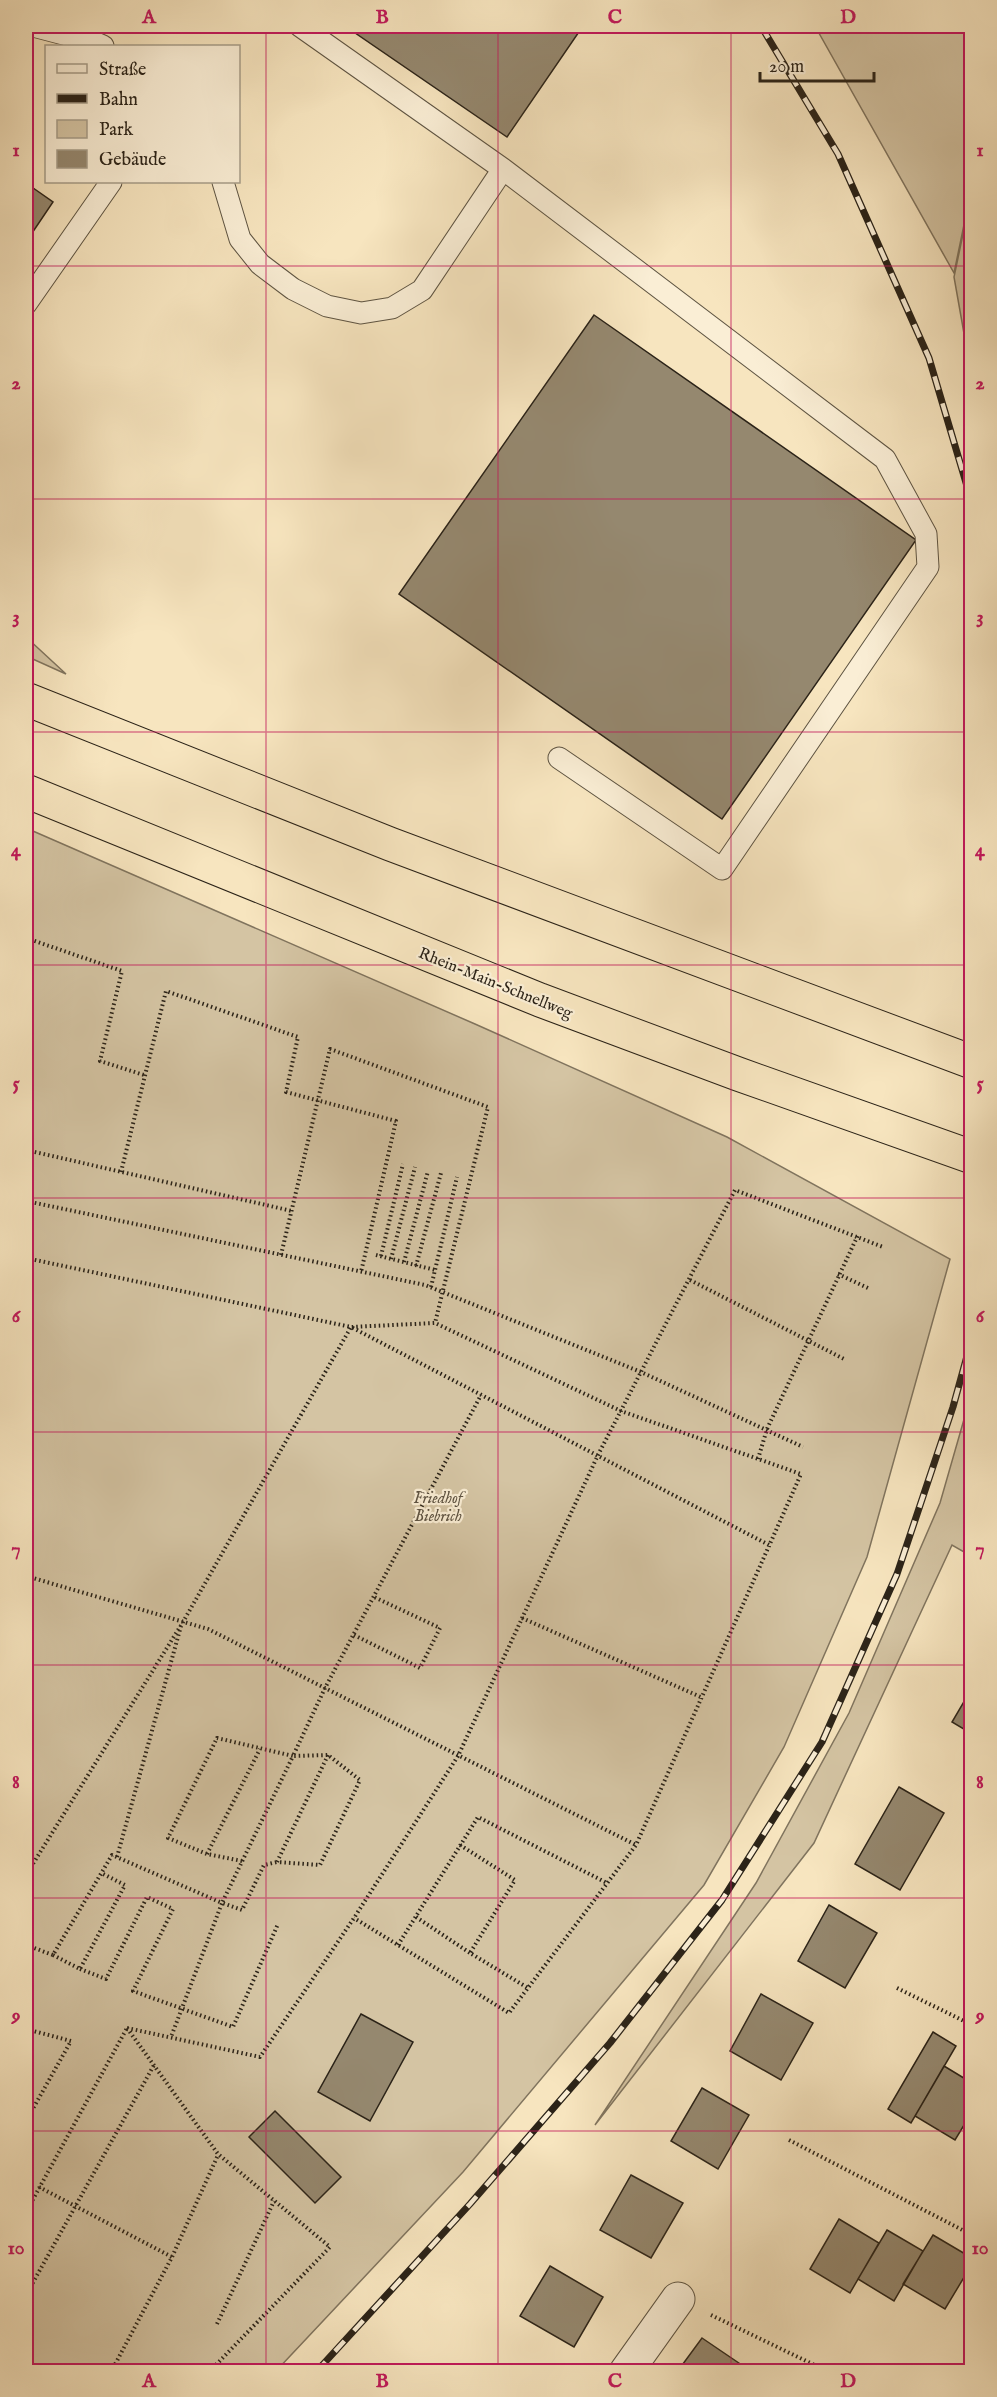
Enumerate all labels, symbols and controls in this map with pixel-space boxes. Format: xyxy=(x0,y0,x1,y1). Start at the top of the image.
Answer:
text: A xyxy=(141,5,157,30)
text: B xyxy=(375,5,389,30)
text: C xyxy=(608,5,622,30)
text: D xyxy=(840,5,856,30)
legend xyxy=(45,45,240,183)
scale bar xyxy=(760,45,874,83)
text: 20 m xyxy=(769,56,804,79)
text: Straße xyxy=(99,59,146,82)
text: Bahn xyxy=(99,89,138,112)
text: Park xyxy=(99,119,134,142)
text: 1 xyxy=(12,138,20,163)
text: 1 xyxy=(976,138,984,163)
text: Gebäude xyxy=(99,149,166,172)
text: 2 xyxy=(11,371,21,396)
text: 2 xyxy=(975,371,985,396)
text: 3 xyxy=(12,605,20,630)
text: 3 xyxy=(976,605,984,630)
text: 4 xyxy=(11,838,22,863)
text: 4 xyxy=(975,838,986,863)
street label: Rhein-Main-Schnellweg xyxy=(415,944,576,1024)
text: 5 xyxy=(12,1071,20,1096)
text: 5 xyxy=(976,1071,984,1096)
text: 6 xyxy=(12,1304,22,1329)
text: 6 xyxy=(976,1304,986,1329)
park label: Friedhof Biebrich xyxy=(413,1489,467,1527)
text: 7 xyxy=(11,1537,21,1562)
text: 7 xyxy=(975,1537,985,1562)
text: 8 xyxy=(12,1770,20,1795)
text: 8 xyxy=(976,1770,984,1795)
text: 9 xyxy=(11,2003,21,2028)
text: 9 xyxy=(975,2003,985,2028)
text: 10 xyxy=(7,2236,25,2261)
text: 10 xyxy=(971,2236,989,2261)
text: A xyxy=(141,2369,157,2394)
text: B xyxy=(375,2369,389,2394)
text: C xyxy=(608,2369,622,2394)
text: D xyxy=(840,2369,856,2394)

